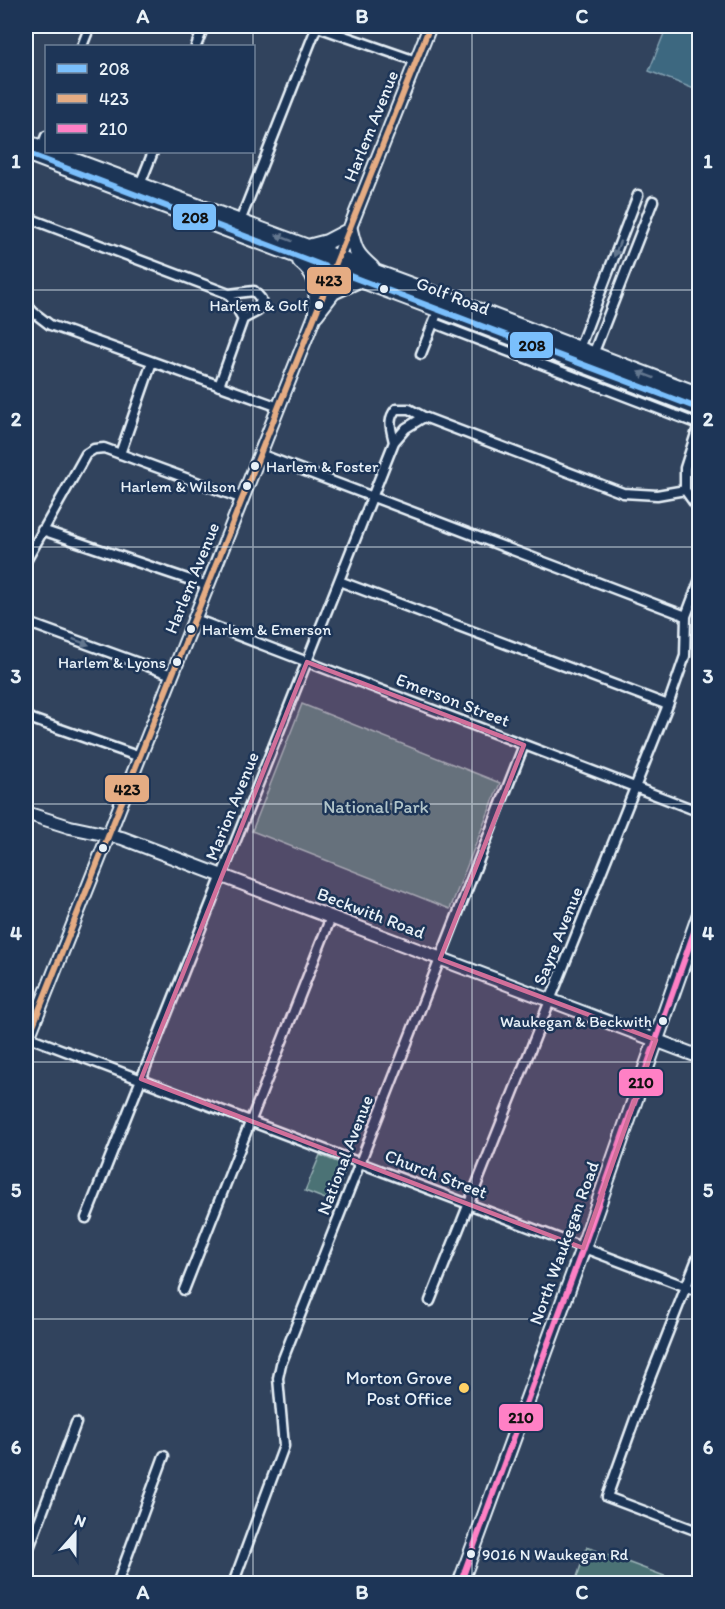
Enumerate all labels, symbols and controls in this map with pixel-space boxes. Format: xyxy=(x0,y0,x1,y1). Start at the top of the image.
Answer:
text: A xyxy=(136,4,150,28)
text: B xyxy=(356,4,369,28)
text: C xyxy=(576,4,589,28)
legend xyxy=(45,45,255,153)
text: 208 xyxy=(99,58,130,80)
street label: Harlem Avenue xyxy=(339,67,403,185)
text: 423 xyxy=(99,88,129,110)
text: 210 xyxy=(99,118,128,140)
text: 1 xyxy=(11,149,21,173)
text: 1 xyxy=(703,149,713,173)
line badge: 208 xyxy=(172,203,217,231)
text: 208 xyxy=(181,208,209,227)
one-way arrow xyxy=(274,233,292,243)
one-way arrow xyxy=(612,240,621,258)
line badge: 423 xyxy=(306,266,352,295)
text: 423 xyxy=(316,271,343,290)
street label: Golf Road xyxy=(413,272,493,320)
unlabelled marker xyxy=(378,283,390,295)
place label: Harlem & Golf xyxy=(209,296,308,315)
marker: Harlem & Golf xyxy=(313,299,325,311)
line badge: 208 xyxy=(509,331,554,359)
text: 208 xyxy=(518,336,546,355)
one-way arrow xyxy=(637,370,655,380)
text: 2 xyxy=(11,407,22,431)
text: 2 xyxy=(703,407,714,431)
place label: Harlem & Foster xyxy=(266,457,379,476)
marker: Harlem & Foster xyxy=(249,460,261,472)
place label: Harlem & Wilson xyxy=(120,477,236,496)
marker: Harlem & Wilson xyxy=(241,480,253,492)
street label: Harlem Avenue xyxy=(160,519,224,637)
place label: Harlem & Emerson xyxy=(202,620,331,639)
marker: Harlem & Emerson xyxy=(185,623,197,635)
one-way arrow xyxy=(72,638,90,648)
place label: Harlem & Lyons xyxy=(58,653,166,672)
marker: Harlem & Lyons xyxy=(171,656,183,668)
text: 3 xyxy=(11,664,22,688)
text: 3 xyxy=(703,664,714,688)
street label: Emerson Street xyxy=(393,668,513,732)
street label: Marion Avenue xyxy=(200,748,264,864)
line badge: 423 xyxy=(104,774,150,803)
text: 423 xyxy=(114,780,141,799)
park label: National Park xyxy=(323,796,429,818)
unlabelled marker xyxy=(97,842,109,854)
street label: Beckwith Road xyxy=(314,882,428,944)
street label: Sayre Avenue xyxy=(528,883,588,989)
text: 4 xyxy=(10,921,22,945)
text: 4 xyxy=(702,921,714,945)
place label: Waukegan & Beckwith xyxy=(500,1012,652,1031)
marker: Waukegan & Beckwith xyxy=(657,1015,669,1027)
line badge: 210 xyxy=(618,1068,664,1097)
text: 210 xyxy=(628,1073,654,1092)
street label: National Avenue xyxy=(312,1092,378,1218)
street label: Church Street xyxy=(382,1144,491,1204)
street label: North Waukegan Road xyxy=(524,1158,604,1328)
text: 5 xyxy=(11,1178,22,1202)
text: 5 xyxy=(703,1178,714,1202)
place label: Morton Grove Post Office xyxy=(346,1367,452,1410)
marker: Morton Grove Post Office xyxy=(457,1381,471,1395)
line badge: 210 xyxy=(498,1403,544,1432)
text: 210 xyxy=(508,1408,534,1427)
text: 6 xyxy=(11,1435,22,1459)
text: 6 xyxy=(703,1435,714,1459)
north arrow xyxy=(45,1504,105,1564)
text: N xyxy=(72,1510,89,1531)
place label: 9016 N Waukegan Rd xyxy=(482,1545,629,1564)
marker: 9016 N Waukegan Rd xyxy=(465,1548,477,1560)
text: A xyxy=(136,1580,150,1604)
text: B xyxy=(356,1580,369,1604)
text: C xyxy=(576,1580,589,1604)

